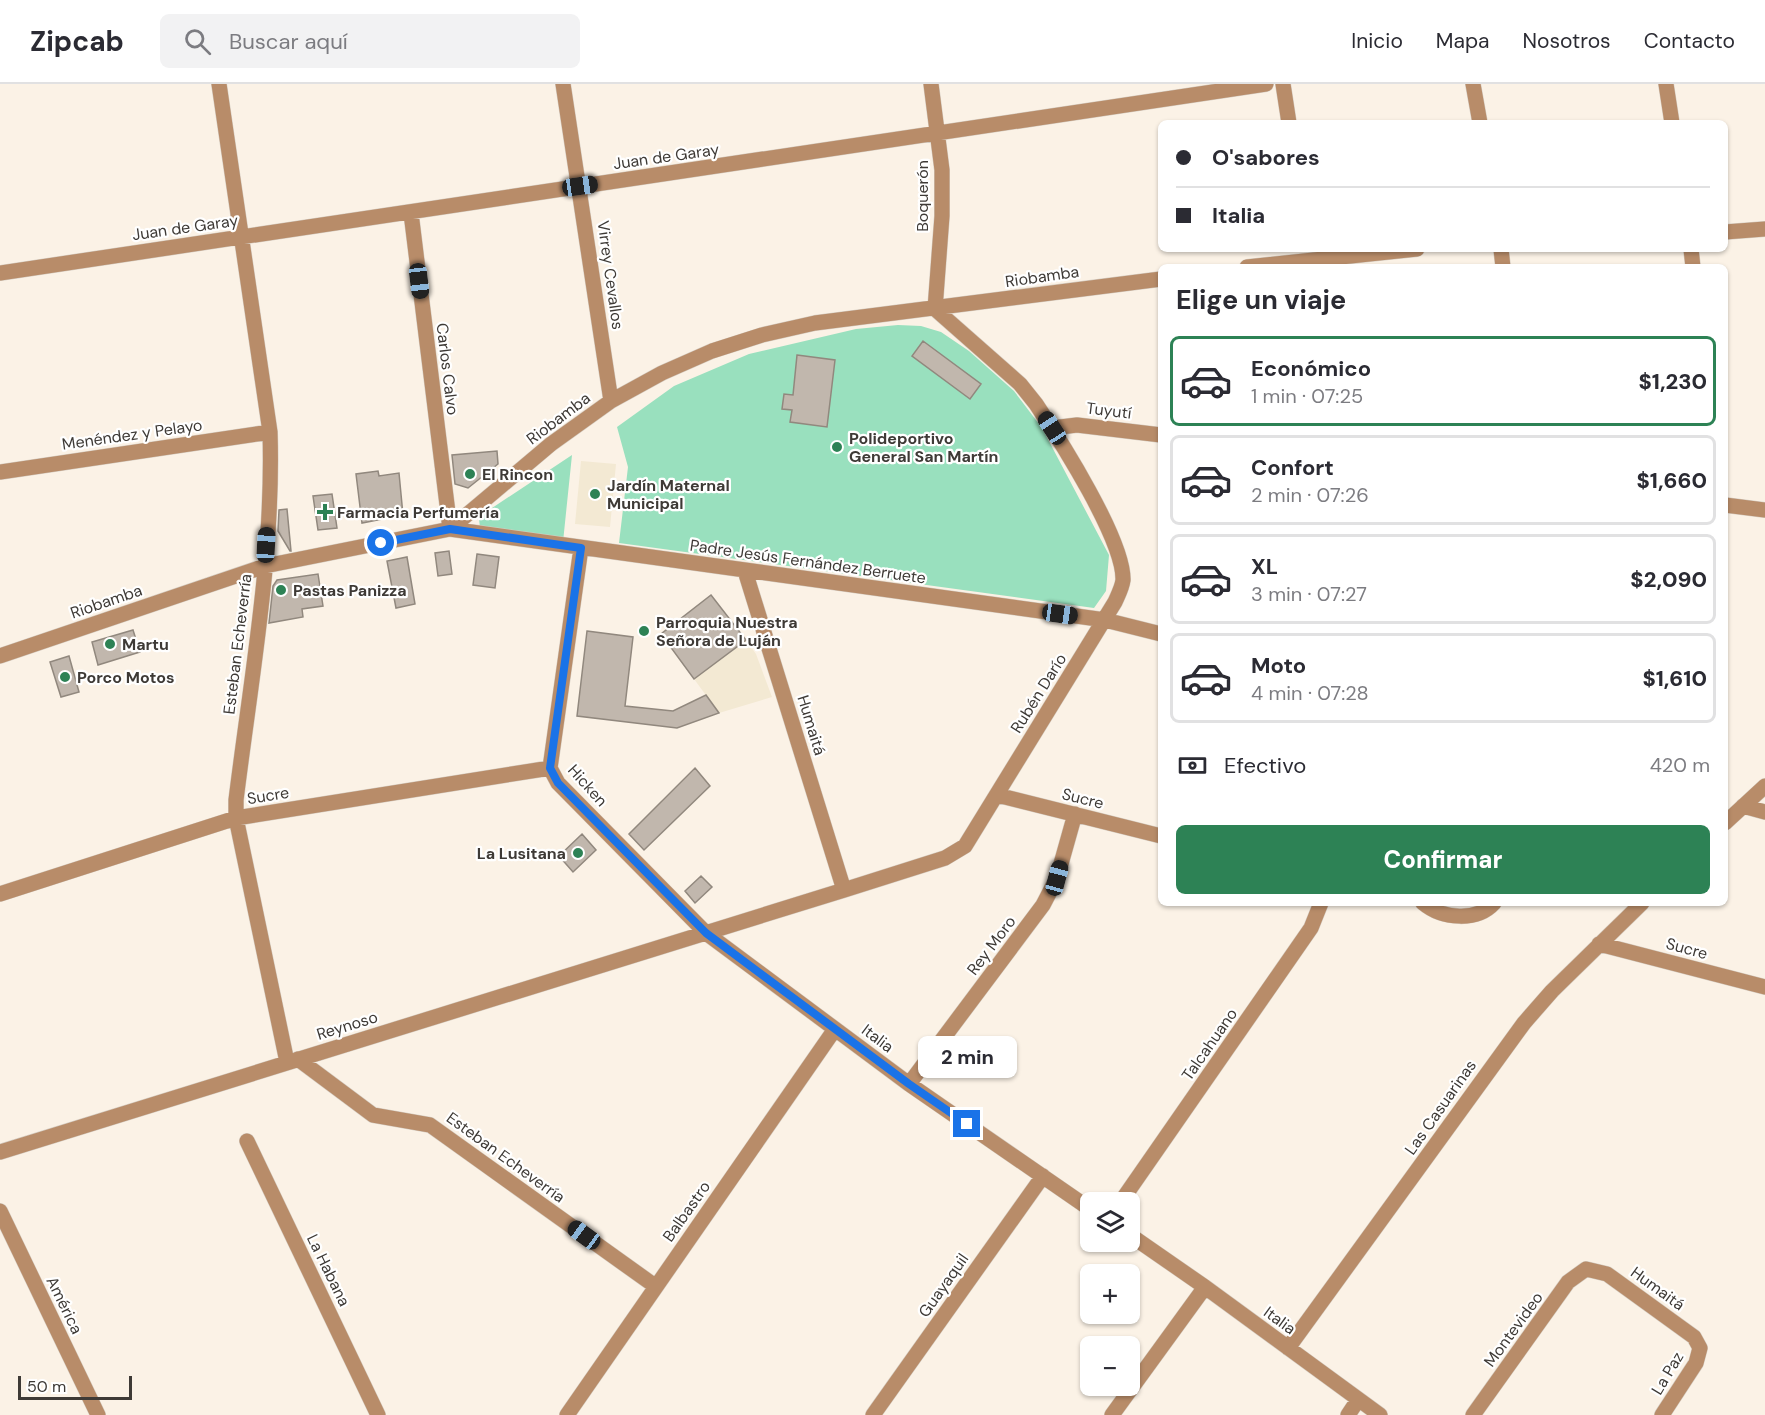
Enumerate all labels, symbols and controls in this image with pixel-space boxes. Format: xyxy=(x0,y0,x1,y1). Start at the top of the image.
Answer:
search box xyxy=(160,14,580,68)
text: Zipcab xyxy=(30,23,124,60)
icon: search xyxy=(181,25,214,58)
text: Buscar aquí xyxy=(229,27,348,56)
text: Inicio xyxy=(1351,27,1403,55)
text: Mapa xyxy=(1436,27,1490,55)
text: Nosotros xyxy=(1523,27,1611,55)
text: Contacto xyxy=(1644,27,1735,55)
street label: Juan de Garay xyxy=(612,139,721,174)
text: O'sabores xyxy=(1212,143,1320,172)
street label: Boquerón xyxy=(912,160,933,232)
car xyxy=(561,175,599,197)
text: Italia xyxy=(1212,201,1265,230)
street label: Juan de Garay xyxy=(131,210,240,245)
street label: Virrey Cevallos xyxy=(592,219,629,331)
street label: Riobamba xyxy=(1004,261,1080,292)
car xyxy=(408,262,430,300)
text: Elige un viaje xyxy=(1176,282,1346,317)
street label: Carlos Calvo xyxy=(431,322,464,416)
icon: car xyxy=(1179,354,1233,408)
text: Económico xyxy=(1251,354,1371,383)
text: $1,230 xyxy=(1638,367,1707,396)
text: 1 min · 07:25 xyxy=(1251,383,1363,409)
street label: Riobamba xyxy=(522,388,594,449)
street label: Tuyutí xyxy=(1085,397,1133,424)
car xyxy=(1035,408,1069,448)
street label: Menéndez y Pelayo xyxy=(61,414,204,455)
place label: Polideportivo General San Martín xyxy=(849,428,998,467)
marker: Polideportivo General San Martín xyxy=(830,440,844,454)
icon: car xyxy=(1179,453,1233,507)
text: Confort xyxy=(1251,453,1334,482)
place label: El Rincon xyxy=(482,464,553,485)
text: $1,660 xyxy=(1637,466,1707,495)
marker: El Rincon xyxy=(463,467,477,481)
place label: Jardín Maternal Municipal xyxy=(607,475,730,514)
text: 2 min · 07:26 xyxy=(1251,482,1369,508)
marker: Jardín Maternal Municipal xyxy=(588,487,602,501)
place label: Farmacia Perfumería xyxy=(337,502,499,523)
marker: Farmacia Perfumería xyxy=(318,505,332,519)
car xyxy=(256,527,276,563)
route start xyxy=(367,529,394,556)
street label: Padre Jesús Fernández Berruete xyxy=(689,535,927,588)
icon: car xyxy=(1179,552,1233,606)
text: XL xyxy=(1251,552,1278,581)
text: $2,090 xyxy=(1630,565,1707,594)
street label: Esteban Echeverría xyxy=(218,573,257,716)
street label: Riobamba xyxy=(68,579,145,624)
place label: Pastas Panizza xyxy=(293,580,407,601)
text: 3 min · 07:27 xyxy=(1251,581,1367,607)
marker: Pastas Panizza xyxy=(274,583,288,597)
car xyxy=(1041,603,1079,625)
place label: Parroquia Nuestra Señora de Luján xyxy=(656,612,798,651)
marker: Parroquia Nuestra Señora de Luján xyxy=(637,624,651,638)
place label: Martu xyxy=(122,634,169,655)
marker: Martu xyxy=(103,637,117,651)
street label: Rubén Darío xyxy=(1006,650,1071,737)
icon: car xyxy=(1179,651,1233,705)
text: Moto xyxy=(1251,651,1306,680)
text: $1,610 xyxy=(1642,664,1707,693)
place label: Porco Motos xyxy=(77,667,174,688)
marker: Porco Motos xyxy=(58,670,72,684)
text: 4 min · 07:28 xyxy=(1251,680,1369,706)
street label: Humaitá xyxy=(792,693,831,758)
icon: cash xyxy=(1176,749,1209,782)
text: Efectivo xyxy=(1224,751,1306,780)
text: 420 m xyxy=(1650,752,1710,778)
street label: Hicken xyxy=(563,760,612,811)
street label: Sucre xyxy=(246,782,291,809)
street label: Sucre xyxy=(1060,783,1106,814)
button: Confirmar xyxy=(1176,825,1710,894)
place label: La Lusitana xyxy=(477,843,566,864)
marker: La Lusitana xyxy=(571,846,585,860)
car xyxy=(1044,858,1070,898)
street label: Rey Moro xyxy=(962,911,1021,979)
street label: Sucre xyxy=(1664,933,1710,964)
street label: Talcahuano xyxy=(1177,1004,1242,1085)
street label: Reynoso xyxy=(314,1006,380,1045)
street label: Italia xyxy=(857,1020,898,1057)
callout: 2 min xyxy=(918,1037,1016,1079)
text: 2 min xyxy=(941,1044,994,1070)
street label: Las Casuarinas xyxy=(1400,1056,1481,1159)
street label: Esteban Echeverría xyxy=(442,1107,569,1207)
route end xyxy=(953,1110,980,1137)
street label: Balbastro xyxy=(658,1177,715,1246)
map controls xyxy=(1080,1192,1140,1396)
button: layers xyxy=(1080,1192,1140,1252)
car xyxy=(564,1217,604,1253)
street label: La Habana xyxy=(302,1231,355,1310)
street label: Guayaquil xyxy=(914,1249,973,1321)
street label: Humaitá xyxy=(1627,1262,1689,1315)
button: + xyxy=(1080,1264,1140,1324)
street label: América xyxy=(42,1273,87,1338)
street label: Montevideo xyxy=(1479,1288,1548,1371)
street label: Italia xyxy=(1259,1302,1300,1339)
button: − xyxy=(1080,1336,1140,1396)
street label: La Paz xyxy=(1646,1348,1688,1399)
scale bar xyxy=(18,1373,132,1400)
text: 50 m xyxy=(27,1376,66,1397)

